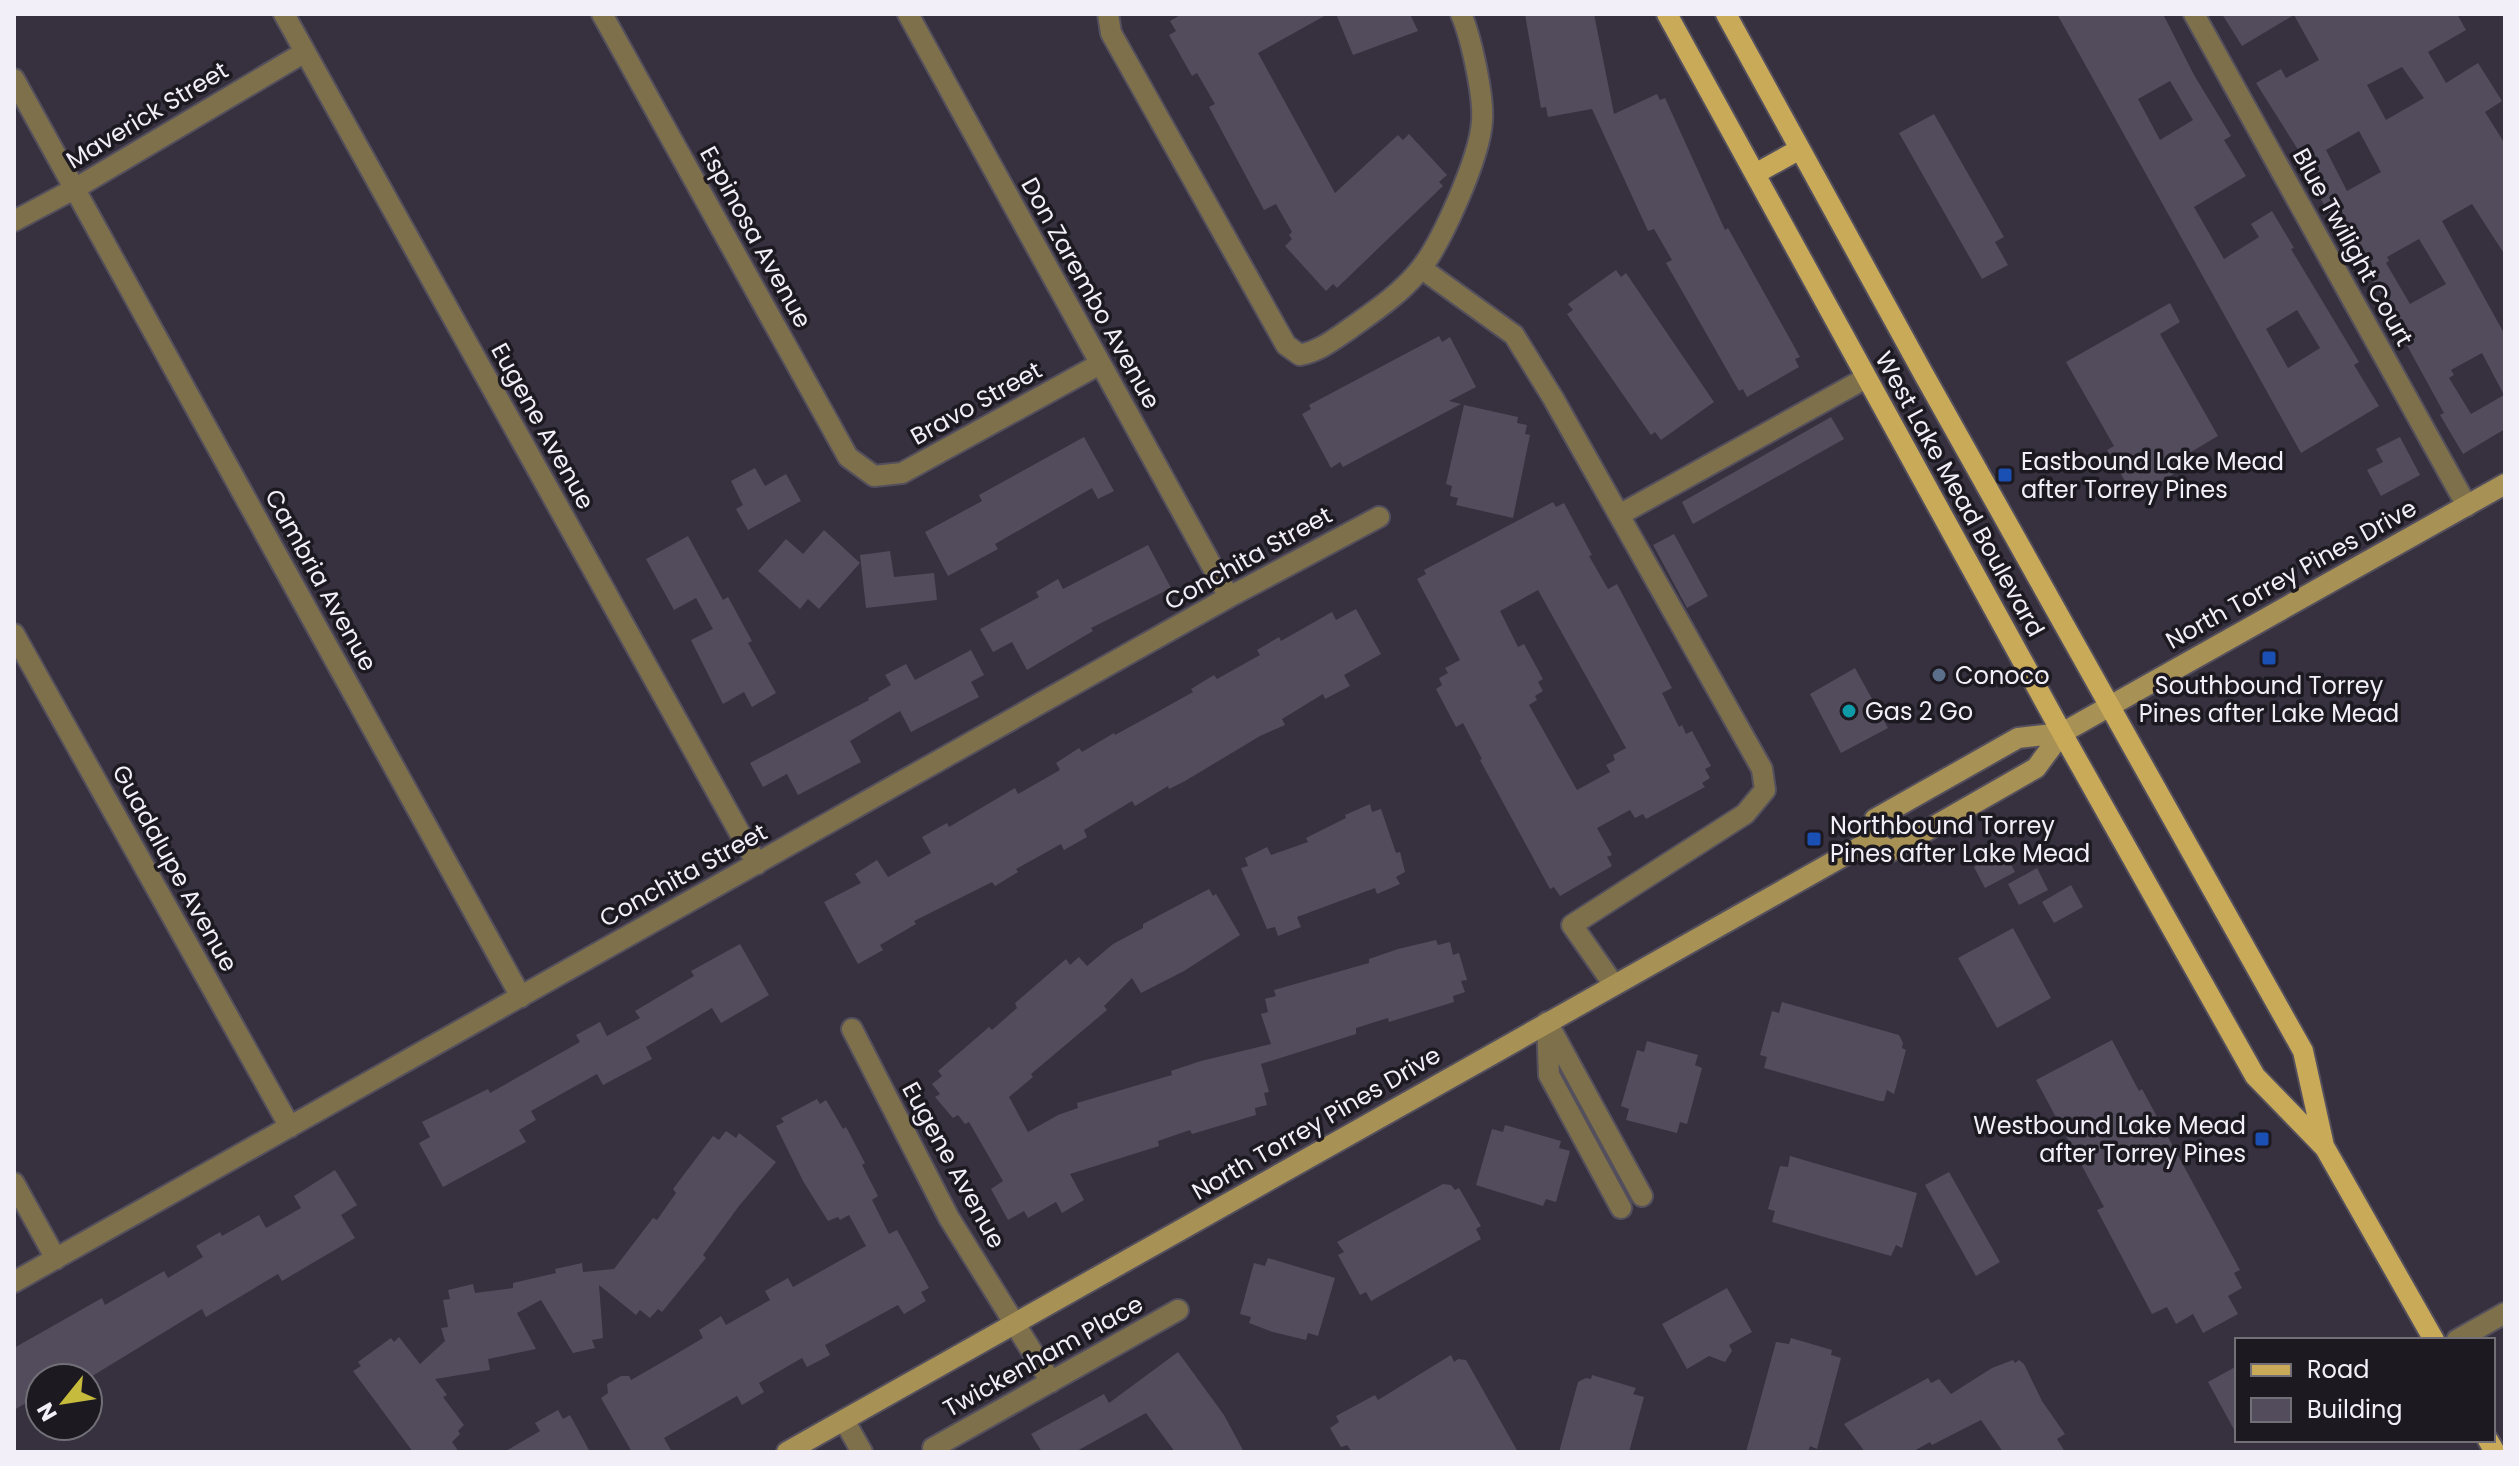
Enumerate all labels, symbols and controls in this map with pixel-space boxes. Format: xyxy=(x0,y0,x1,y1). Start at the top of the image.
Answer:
street label: Maverick Street xyxy=(60,54,234,176)
street label: Espinosa Avenue xyxy=(692,140,820,334)
street label: Blue Twilight Court xyxy=(2285,142,2421,352)
street label: Don Zarembo Avenue xyxy=(1014,171,1168,415)
street label: Eugene Avenue xyxy=(484,337,602,515)
street label: West Lake Mead Boulevard xyxy=(1868,345,2052,643)
street label: Bravo Street xyxy=(904,353,1048,453)
place label: Eastbound Lake Mead after Torrey Pines xyxy=(2021,445,2284,506)
marker: Eastbound Lake Mead after Torrey Pines xyxy=(1996,466,2014,484)
street label: Cambria Avenue xyxy=(257,483,385,677)
street label: North Torrey Pines Drive xyxy=(2160,491,2422,657)
street label: Conchita Street xyxy=(1158,498,1338,618)
marker: Southbound Torrey Pines after Lake Mead xyxy=(2260,649,2278,667)
place label: Conoco xyxy=(1955,659,2050,692)
marker: Conoco xyxy=(1930,666,1948,684)
place label: Southbound Torrey Pines after Lake Mead xyxy=(2139,669,2399,730)
place label: Gas 2 Go xyxy=(1865,695,1973,728)
marker: Gas 2 Go xyxy=(1840,702,1858,720)
street label: Guadalupe Avenue xyxy=(104,759,246,977)
place label: Northbound Torrey Pines after Lake Mead xyxy=(1830,809,2090,870)
street label: Conchita Street xyxy=(593,815,773,935)
marker: Northbound Torrey Pines after Lake Mead xyxy=(1805,830,1823,848)
street label: North Torrey Pines Drive xyxy=(1186,1038,1446,1208)
street label: Eugene Avenue xyxy=(895,1076,1013,1254)
place label: Westbound Lake Mead after Torrey Pines xyxy=(1973,1109,2246,1170)
marker: Westbound Lake Mead after Torrey Pines xyxy=(2253,1130,2271,1148)
street label: Twickenham Place xyxy=(937,1287,1149,1425)
legend xyxy=(2235,1338,2495,1442)
text: Road xyxy=(2307,1353,2369,1386)
north arrow xyxy=(24,1362,104,1442)
text: Building xyxy=(2307,1393,2403,1426)
text: N xyxy=(30,1397,65,1427)

